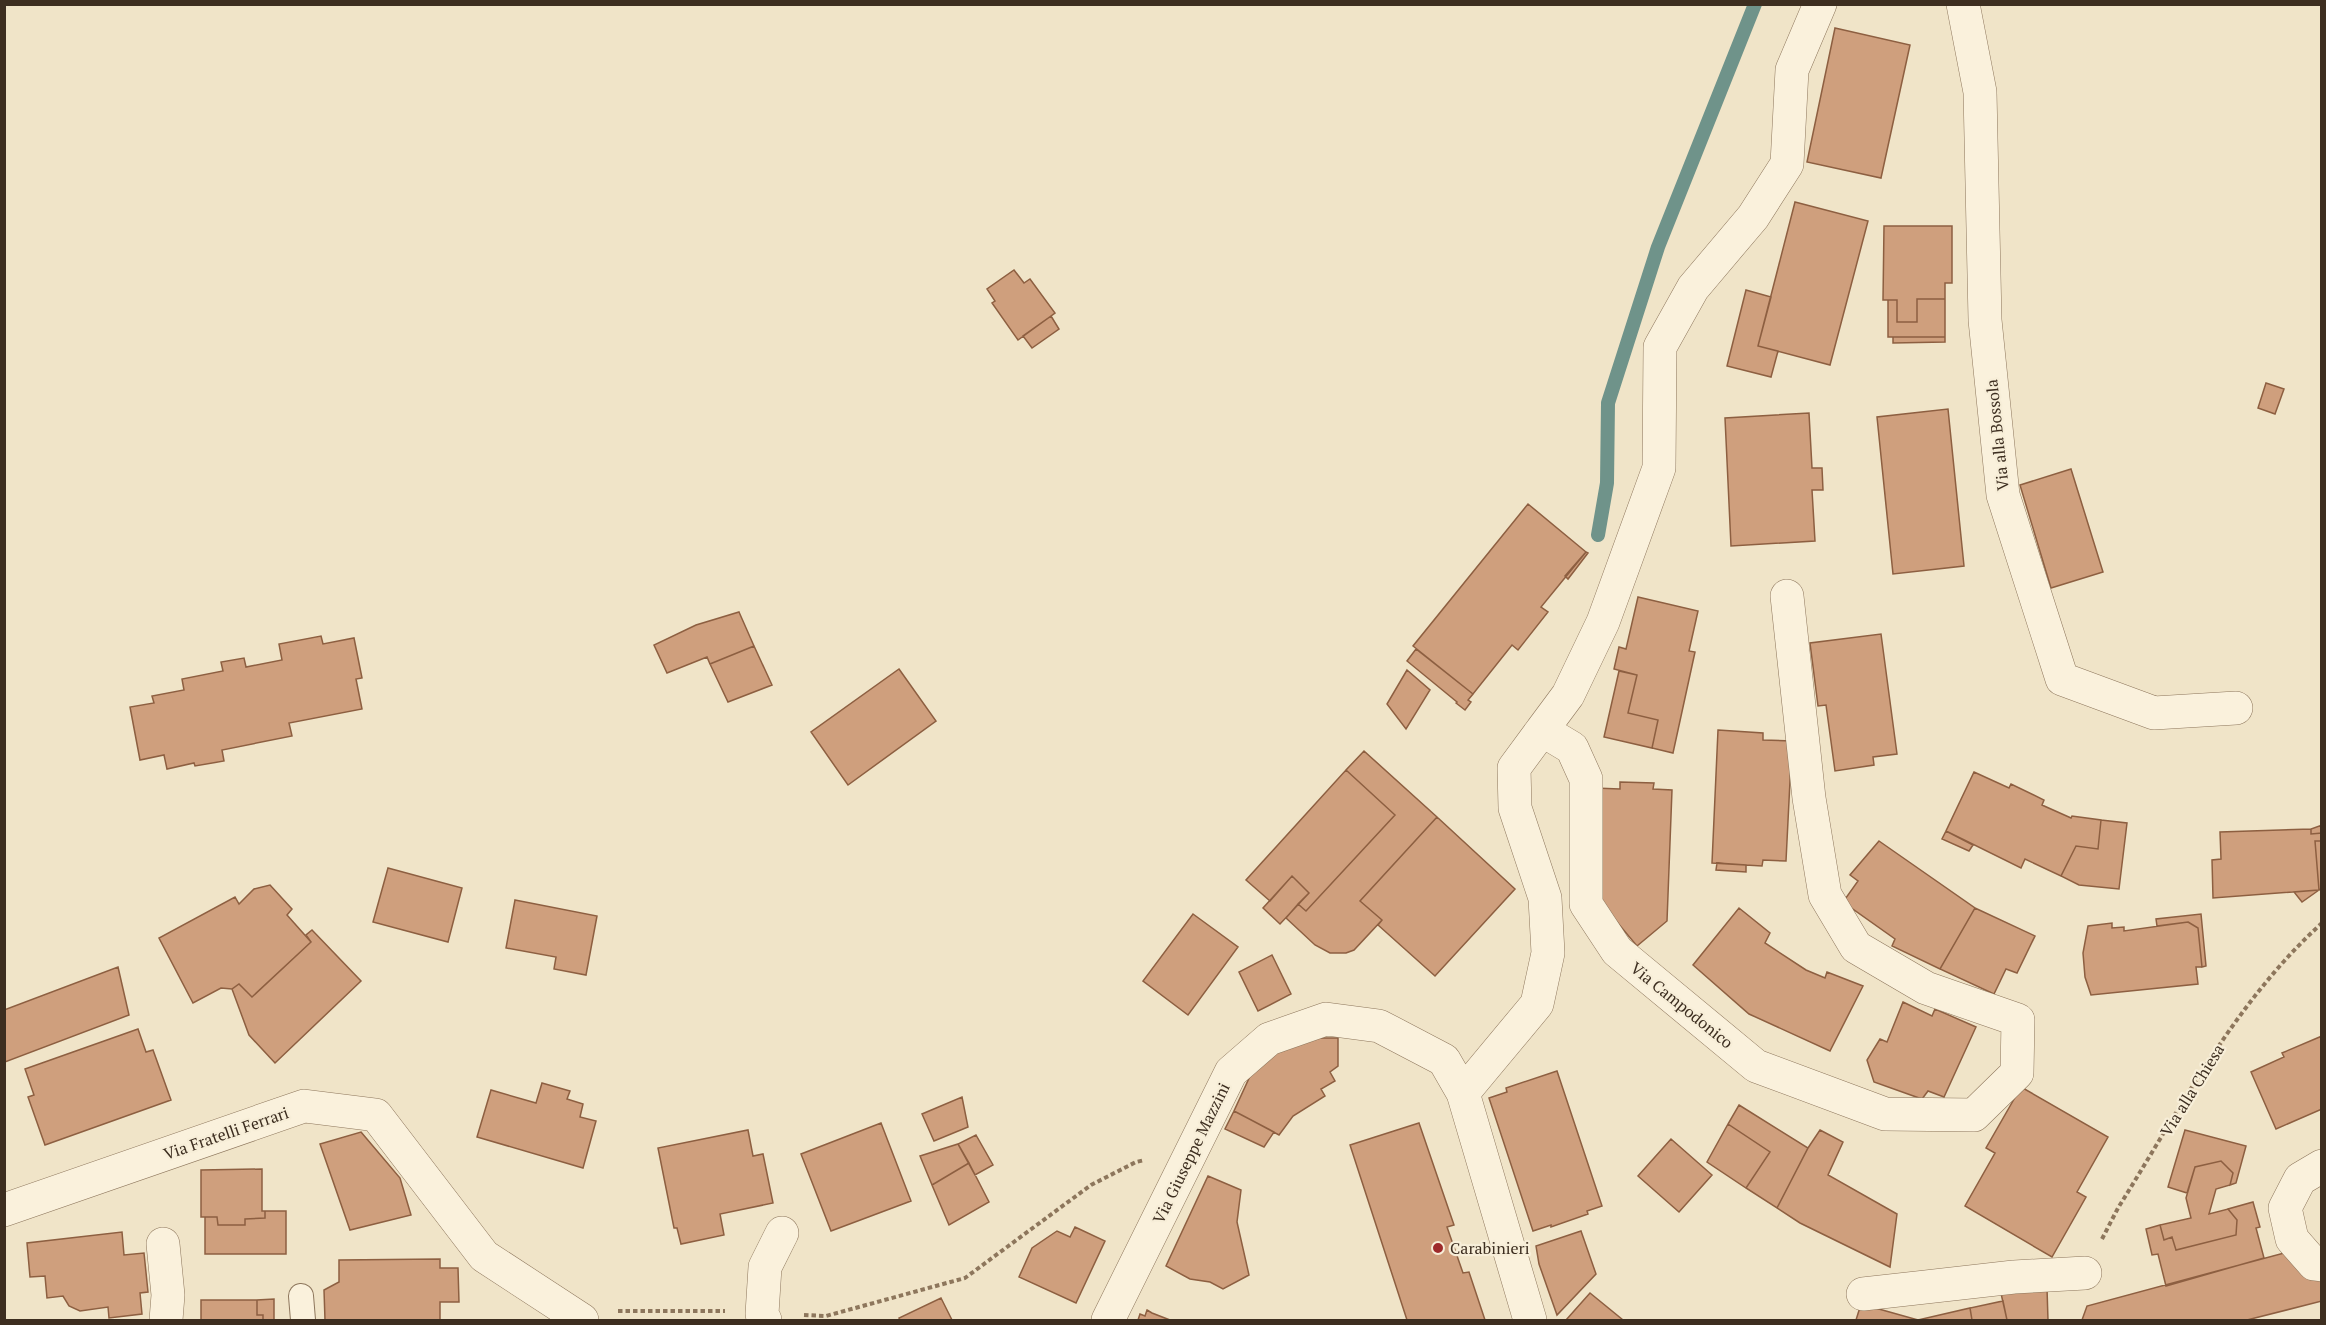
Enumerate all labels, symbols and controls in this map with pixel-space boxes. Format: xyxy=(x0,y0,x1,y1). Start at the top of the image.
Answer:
street label: Via alla Bossola xyxy=(1980,378,2014,492)
street label: Via Campodonico xyxy=(1626,957,1738,1053)
street label: Via alla Chiesa xyxy=(2155,1040,2229,1140)
street label: Via Giuseppe Mazzini xyxy=(1147,1079,1235,1227)
street label: Via Fratelli Ferrari xyxy=(160,1101,292,1165)
place label: Carabinieri xyxy=(1450,1237,1530,1259)
marker: Carabinieri xyxy=(1431,1241,1445,1255)

